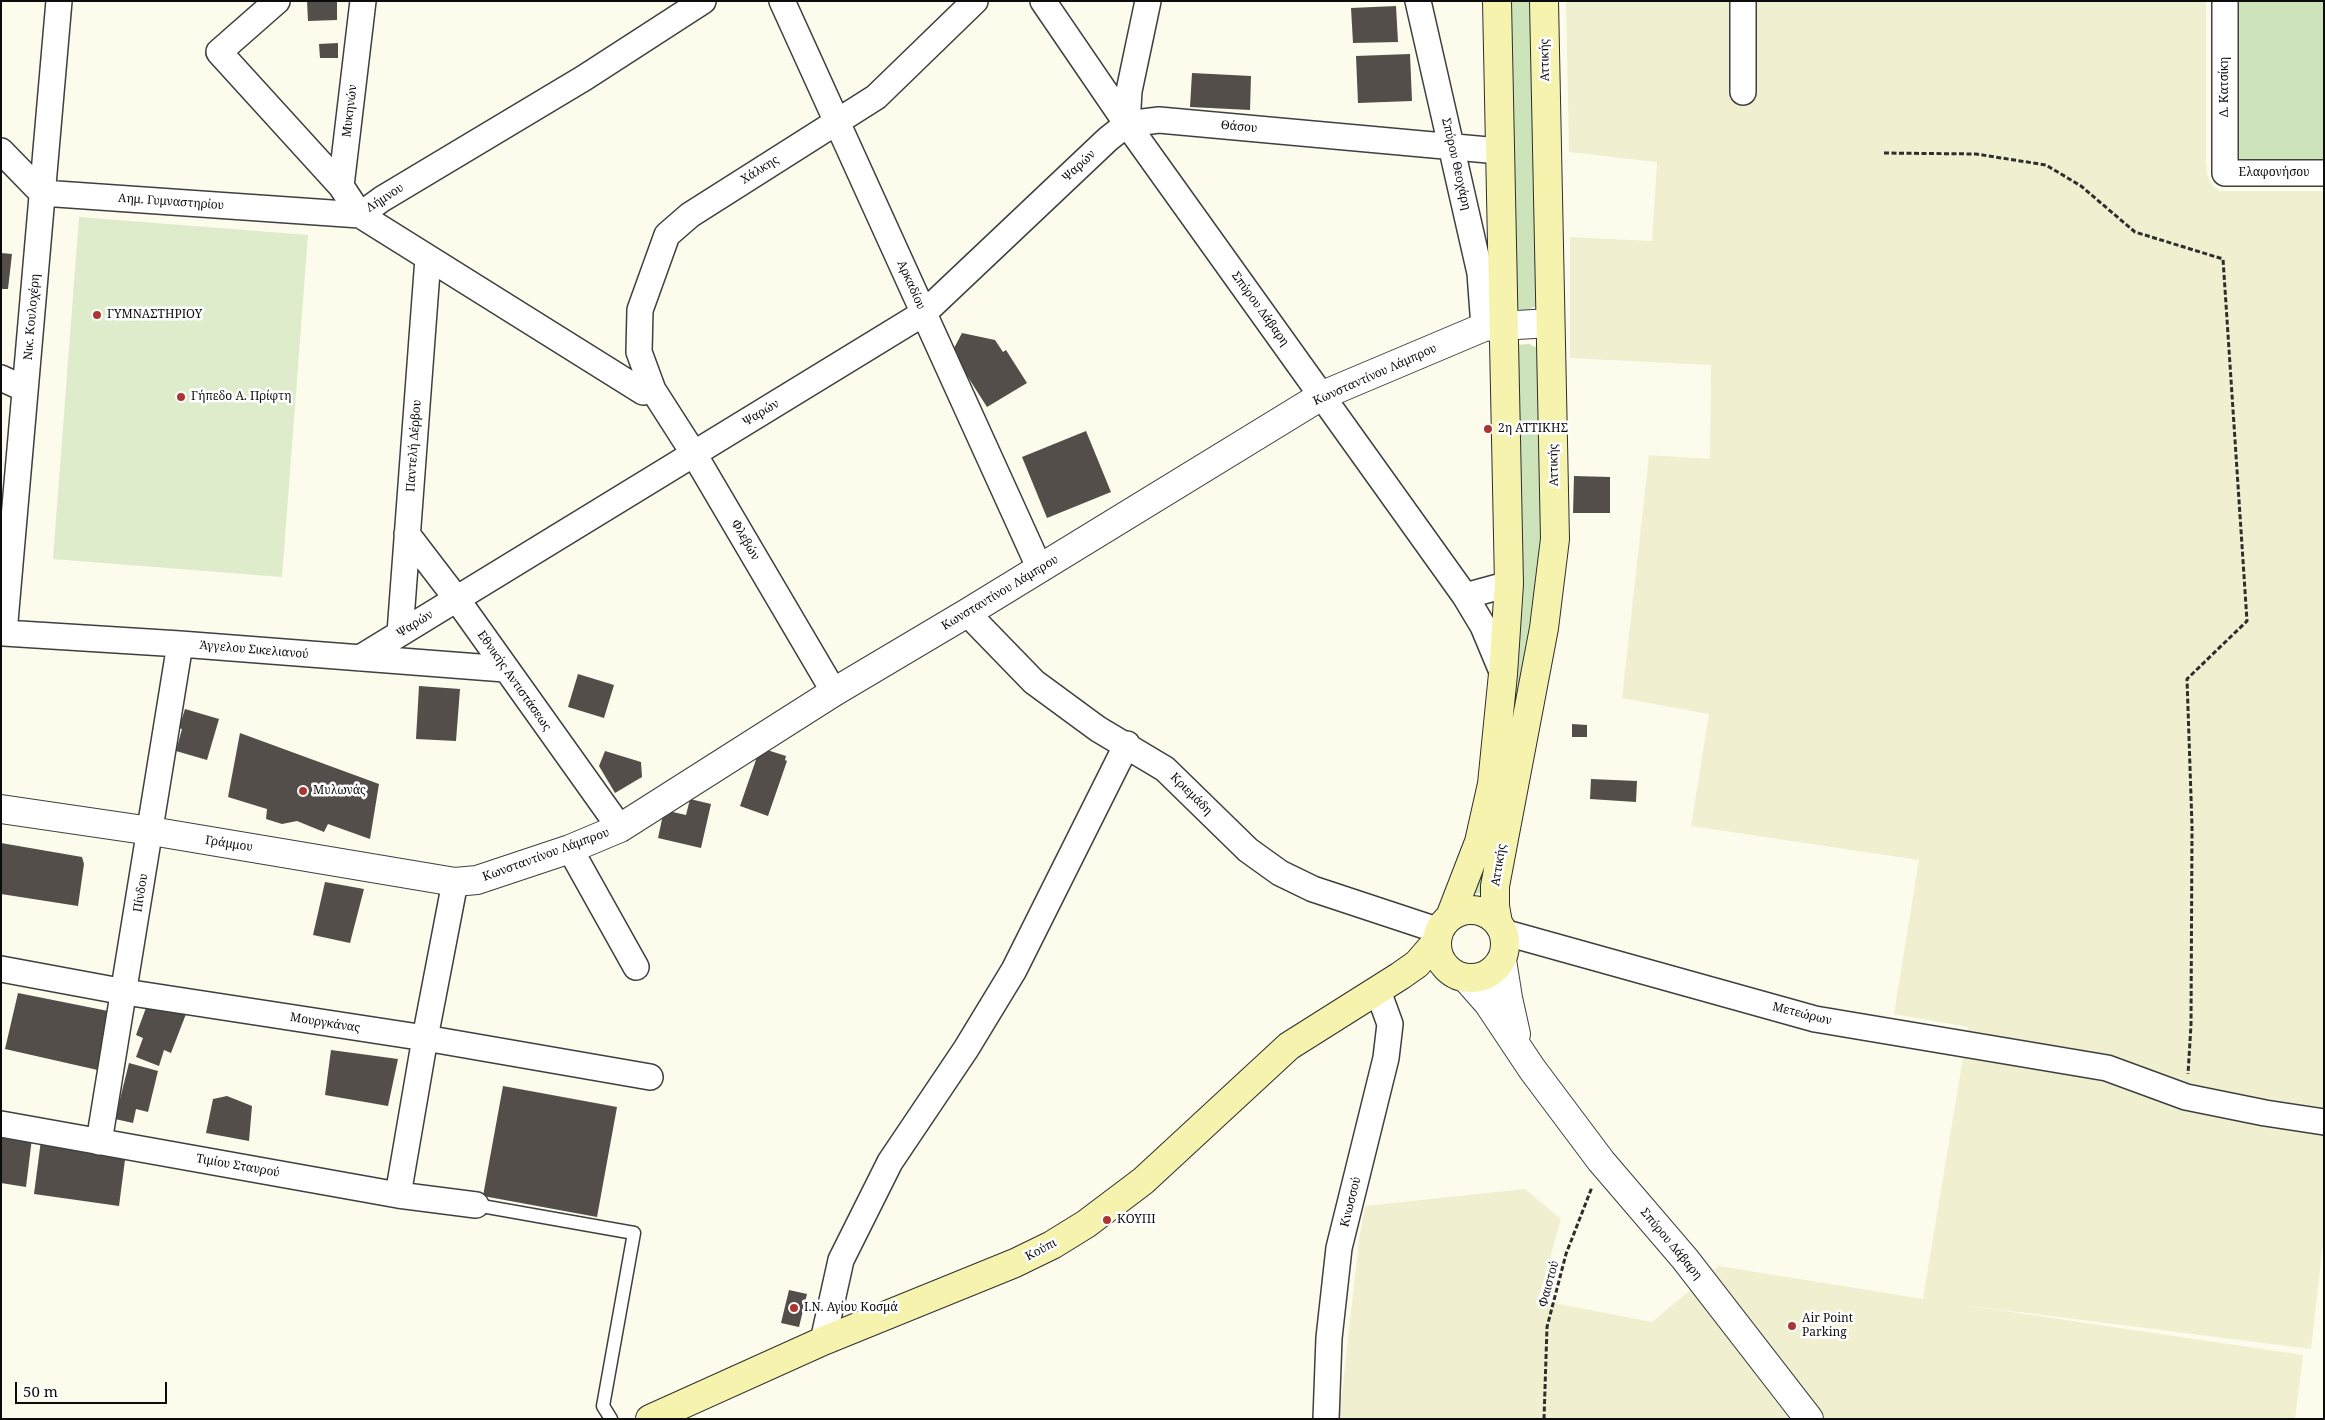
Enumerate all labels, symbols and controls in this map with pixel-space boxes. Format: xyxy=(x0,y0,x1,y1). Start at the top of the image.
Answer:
street label: Αττικής xyxy=(1537,39,1553,81)
street label: Δ. Κατσίκη xyxy=(2218,57,2232,117)
street label: Μυκηνών xyxy=(340,84,360,138)
street label: Σπύρου Θεοχάρη xyxy=(1438,117,1474,211)
street label: Θάσου xyxy=(1220,118,1258,136)
street label: Ψαρών xyxy=(1059,147,1099,185)
street label: Χάλκης xyxy=(738,153,782,187)
street label: Ελαφονήσου xyxy=(2238,166,2310,180)
street label: Λήμνου xyxy=(364,181,406,215)
street label: Αημ. Γυμναστηρίου xyxy=(117,191,225,213)
street label: Αρκαδίου xyxy=(894,258,928,312)
street label: Σπύρου Δάβαρη xyxy=(1228,269,1292,349)
street label: Νικ. Κουλοχέρη xyxy=(21,273,43,361)
place label: ΓΥΜΝΑΣΤΗΡΙΟΥ xyxy=(107,308,202,322)
marker: ΓΥΜΝΑΣΤΗΡΙΟΥ xyxy=(91,309,103,321)
street label: Κωνσταντίνου Λάμπρου xyxy=(1311,341,1439,409)
place label: Γήπεδο Α. Πρίφτη xyxy=(191,390,291,404)
marker: Γήπεδο Α. Πρίφτη xyxy=(175,391,187,403)
street label: Ψαρών xyxy=(740,397,782,429)
street label: Παντελή Δέρβου xyxy=(404,399,424,493)
place label: 2η ΑΤΤΙΚΗΣ xyxy=(1498,422,1568,436)
marker: 2η ΑΤΤΙΚΗΣ xyxy=(1482,423,1494,435)
street label: Αττικής xyxy=(1546,444,1562,486)
street label: Φλεβών xyxy=(728,517,762,563)
street label: Κωνσταντίνου Λάμπρου xyxy=(939,552,1061,634)
street label: Ψαρών xyxy=(394,607,436,641)
street label: Εθνικής Αντιστάσεως xyxy=(474,628,554,734)
street label: Άγγελου Σικελιανού xyxy=(199,638,309,662)
street label: Κριεμάδη xyxy=(1167,770,1215,818)
place label: Μυλωνάς xyxy=(313,784,366,798)
marker: Μυλωνάς xyxy=(297,785,309,797)
street label: Κωνσταντίνου Λάμπρου xyxy=(481,825,611,885)
street label: Γράμμου xyxy=(204,833,254,855)
street label: Αττικής xyxy=(1489,843,1509,887)
street label: Πίνδου xyxy=(131,873,151,913)
street label: Μετεώρων xyxy=(1771,1000,1833,1028)
street label: Μουργκάνας xyxy=(289,1010,361,1036)
street label: Τιμίου Σταυρού xyxy=(195,1152,281,1180)
street label: Κνωσσού xyxy=(1338,1175,1364,1229)
street label: Σπύρου Δάβαρη xyxy=(1637,1206,1705,1282)
place label: ΚΟΥΠΙ xyxy=(1117,1213,1156,1227)
marker: ΚΟΥΠΙ xyxy=(1101,1214,1113,1226)
street label: Κούπι xyxy=(1023,1236,1059,1264)
street label: Φαιστού xyxy=(1536,1259,1562,1309)
place label: Ι.Ν. Αγίου Κοσμά xyxy=(804,1301,898,1315)
marker: Ι.Ν. Αγίου Κοσμά xyxy=(788,1302,800,1314)
place label: Air Point Parking xyxy=(1802,1312,1853,1340)
marker: Air Point Parking xyxy=(1786,1320,1798,1332)
scale bar xyxy=(18,1372,170,1404)
text: 50 m xyxy=(23,1381,58,1401)

